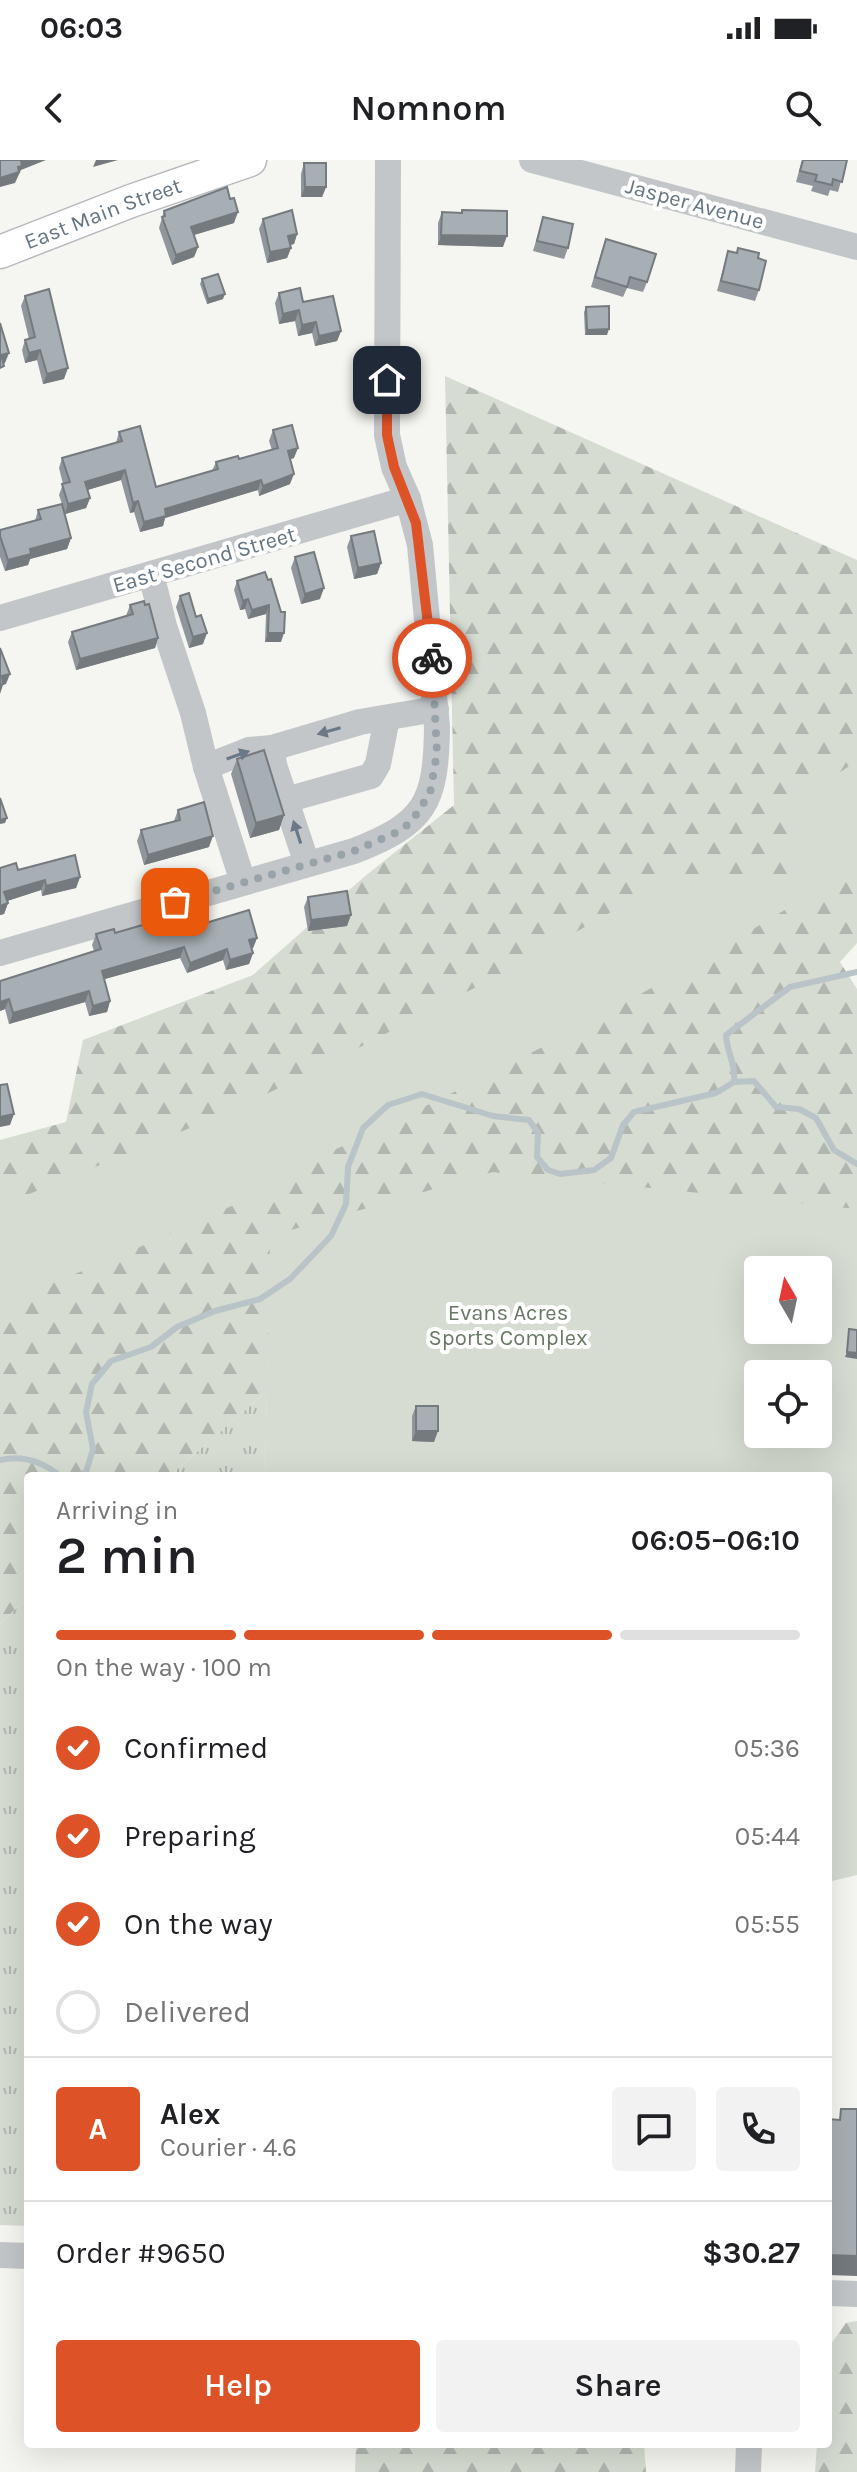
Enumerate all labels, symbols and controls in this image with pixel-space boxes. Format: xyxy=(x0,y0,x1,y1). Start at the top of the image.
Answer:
text: 06:03 xyxy=(40,10,123,46)
icon: back xyxy=(32,86,76,130)
icon: search xyxy=(781,86,825,130)
text: Nomnom xyxy=(350,87,507,129)
street label: East Main Street xyxy=(21,173,185,255)
street label: Jasper Avenue xyxy=(623,173,767,235)
pin xyxy=(353,346,421,414)
icon: home xyxy=(365,358,409,402)
street label: East Second Street xyxy=(110,521,299,599)
courier xyxy=(392,618,472,698)
icon: bike xyxy=(410,636,454,680)
one-way arrow xyxy=(317,725,341,738)
one-way arrow xyxy=(227,748,251,760)
one-way arrow xyxy=(290,820,302,844)
pin xyxy=(141,868,209,936)
icon: bag xyxy=(153,880,197,924)
north arrow xyxy=(744,1256,832,1344)
map controls xyxy=(744,1256,832,1448)
park label: Evans Acres Sports Complex xyxy=(429,1300,587,1351)
button: locate xyxy=(744,1360,832,1448)
text: Arriving in xyxy=(56,1495,178,1526)
text: 06:05–06:10 xyxy=(631,1522,800,1558)
text: 2 min xyxy=(56,1525,198,1586)
text: On the way · 100 m xyxy=(56,1652,272,1683)
icon: check xyxy=(56,1726,100,1770)
text: Confirmed xyxy=(124,1730,268,1766)
text: 05:36 xyxy=(734,1733,800,1764)
icon: check xyxy=(56,1814,100,1858)
text: Preparing xyxy=(124,1818,256,1854)
text: 05:44 xyxy=(735,1821,800,1852)
icon: check xyxy=(56,1902,100,1946)
text: On the way xyxy=(124,1906,273,1942)
text: 05:55 xyxy=(735,1909,800,1940)
text: Delivered xyxy=(124,1994,251,2030)
button: chat xyxy=(612,2087,696,2171)
button: phone xyxy=(716,2087,800,2171)
text: Alex xyxy=(160,2096,220,2132)
text: A xyxy=(89,2111,107,2147)
text: Courier · 4.6 xyxy=(160,2132,297,2163)
text: Order #9650 xyxy=(56,2235,225,2271)
text: $30.27 xyxy=(702,2235,800,2271)
button: Help xyxy=(56,2340,420,2432)
button: Share xyxy=(436,2340,800,2432)

